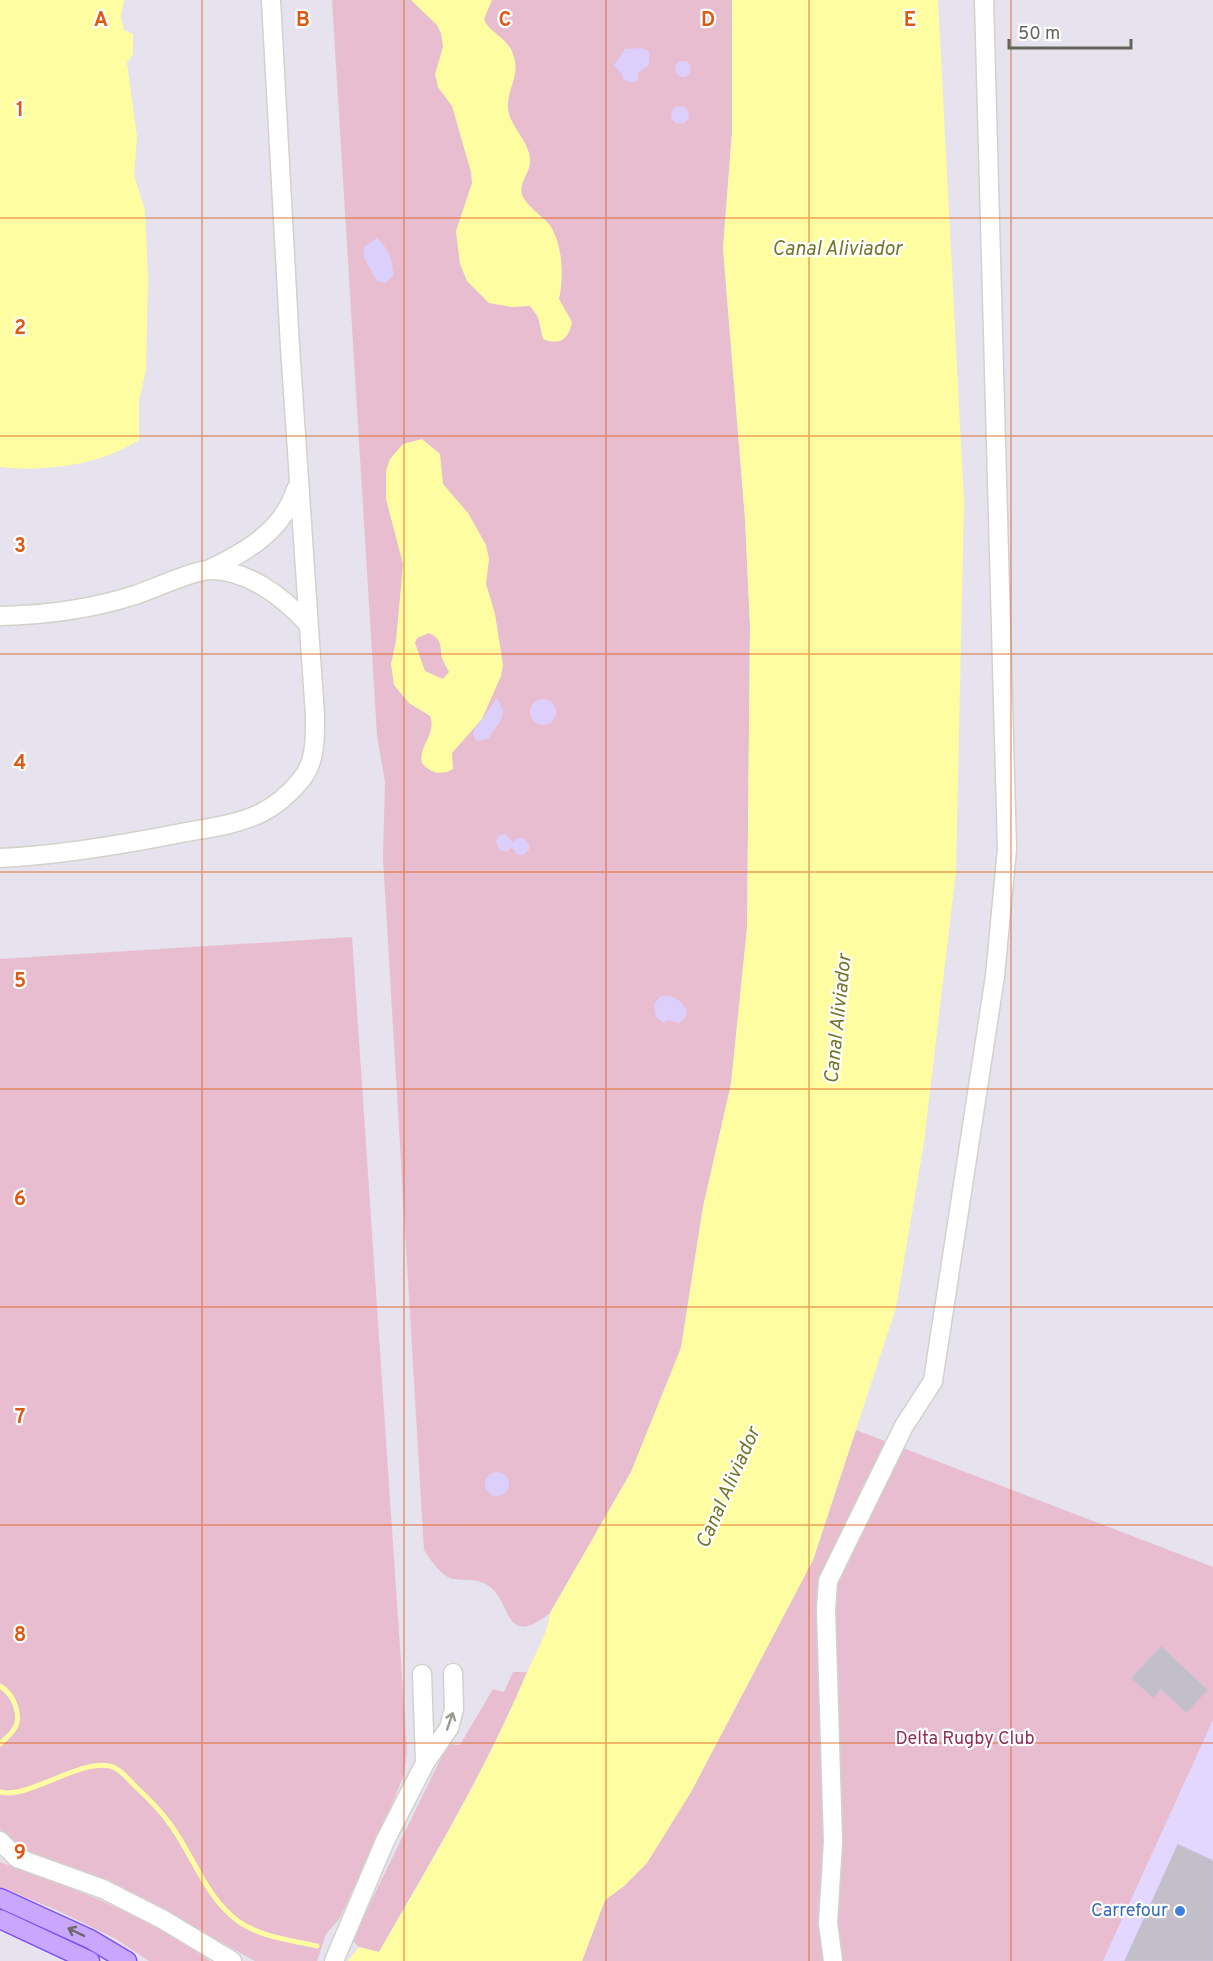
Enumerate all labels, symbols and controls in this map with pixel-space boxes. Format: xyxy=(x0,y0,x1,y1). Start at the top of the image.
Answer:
text: A xyxy=(94,8,108,34)
text: B xyxy=(296,8,310,34)
text: C xyxy=(499,8,511,34)
text: D xyxy=(701,8,715,34)
text: E xyxy=(904,8,916,34)
scale bar xyxy=(1009,12,1130,50)
text: 50 m xyxy=(1018,23,1060,46)
text: 1 xyxy=(16,98,24,124)
water label: Canal Aliviador xyxy=(772,237,903,263)
text: 2 xyxy=(14,316,26,342)
text: 3 xyxy=(14,534,26,560)
text: 4 xyxy=(14,751,26,777)
water label: Canal Aliviador xyxy=(819,952,859,1085)
text: 5 xyxy=(14,969,26,995)
text: 6 xyxy=(14,1187,26,1213)
text: 7 xyxy=(15,1405,25,1431)
water label: Canal Aliviador xyxy=(691,1422,768,1553)
text: 8 xyxy=(14,1623,26,1649)
one-way arrow xyxy=(445,1713,456,1731)
park label: Delta Rugby Club xyxy=(895,1728,1035,1751)
text: 9 xyxy=(14,1841,26,1867)
place label: Carrefour xyxy=(1091,1900,1168,1923)
marker: Carrefour xyxy=(1173,1904,1187,1918)
one-way arrow xyxy=(67,1925,85,1937)

